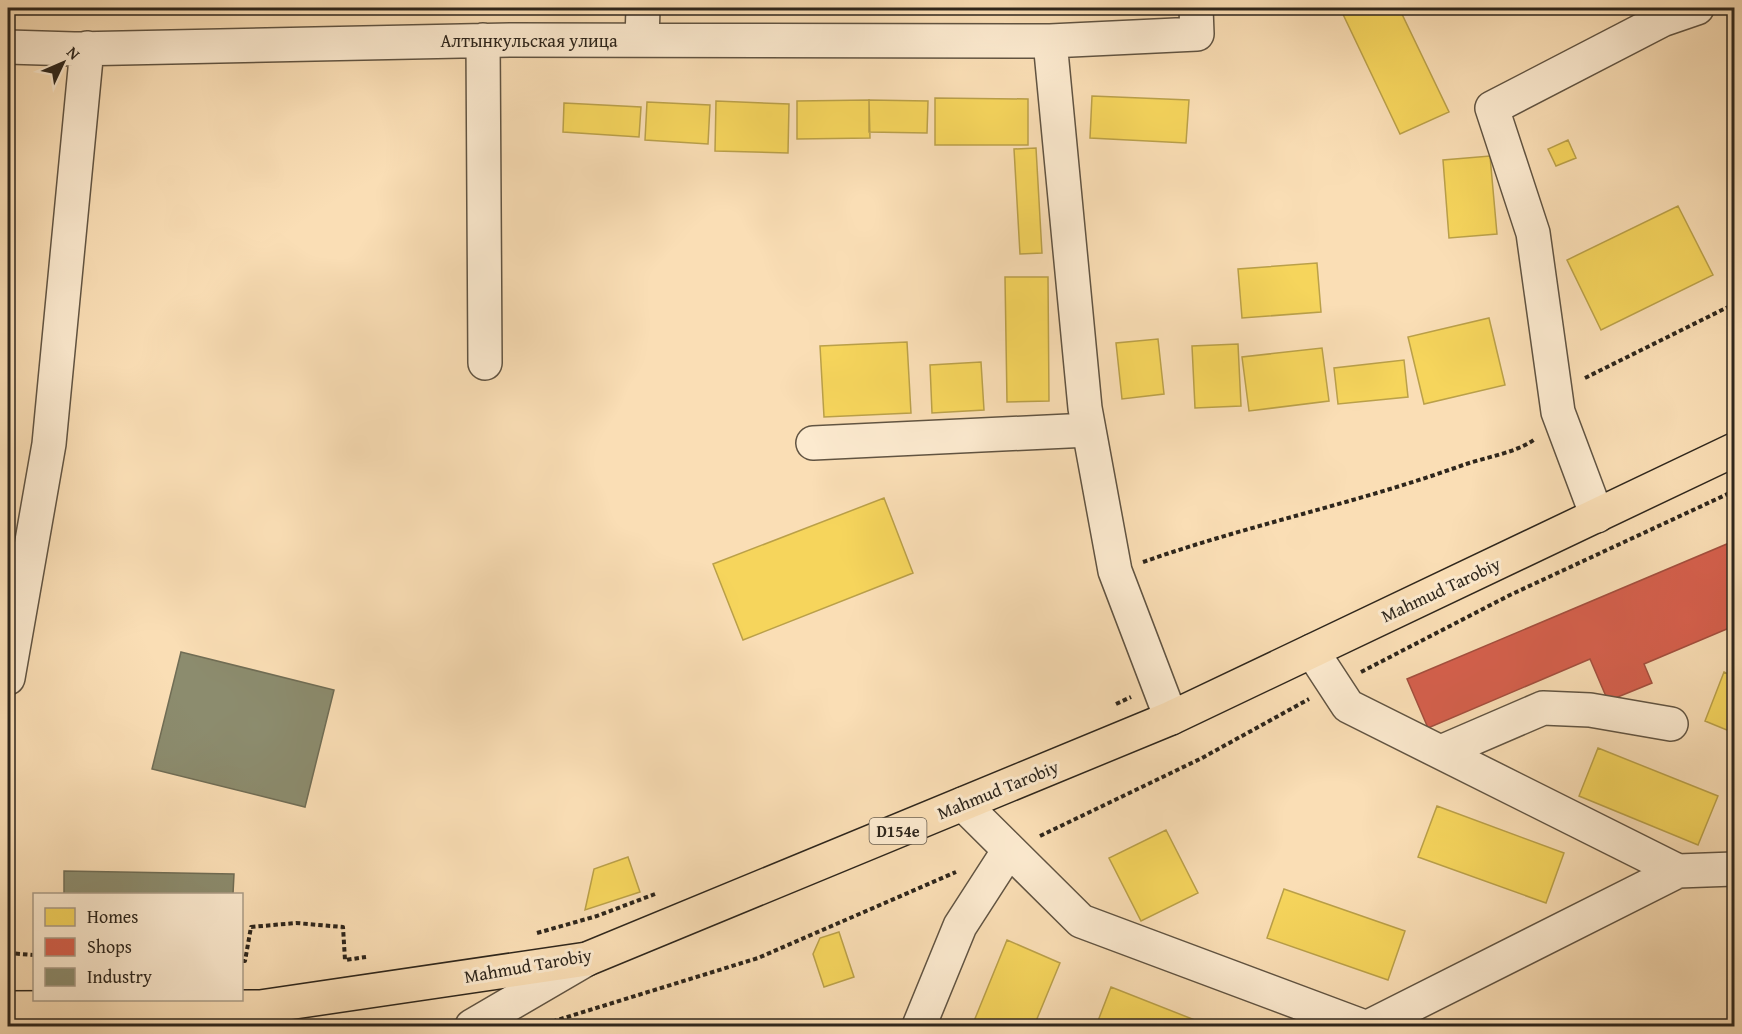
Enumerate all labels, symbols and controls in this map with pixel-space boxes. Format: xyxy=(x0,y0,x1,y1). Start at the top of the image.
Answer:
street label: Алтынкульская улица xyxy=(440,27,618,54)
north arrow xyxy=(33,33,93,93)
text: N xyxy=(61,40,86,65)
street label: Mahmud Tarobiy xyxy=(1377,550,1505,629)
street label: Mahmud Tarobiy xyxy=(933,753,1063,826)
road number: D154e xyxy=(870,818,926,844)
legend xyxy=(33,893,243,1001)
text: Homes xyxy=(87,903,138,930)
text: Shops xyxy=(87,933,132,960)
street label: Mahmud Tarobiy xyxy=(462,941,594,990)
text: Industry xyxy=(87,963,152,990)

